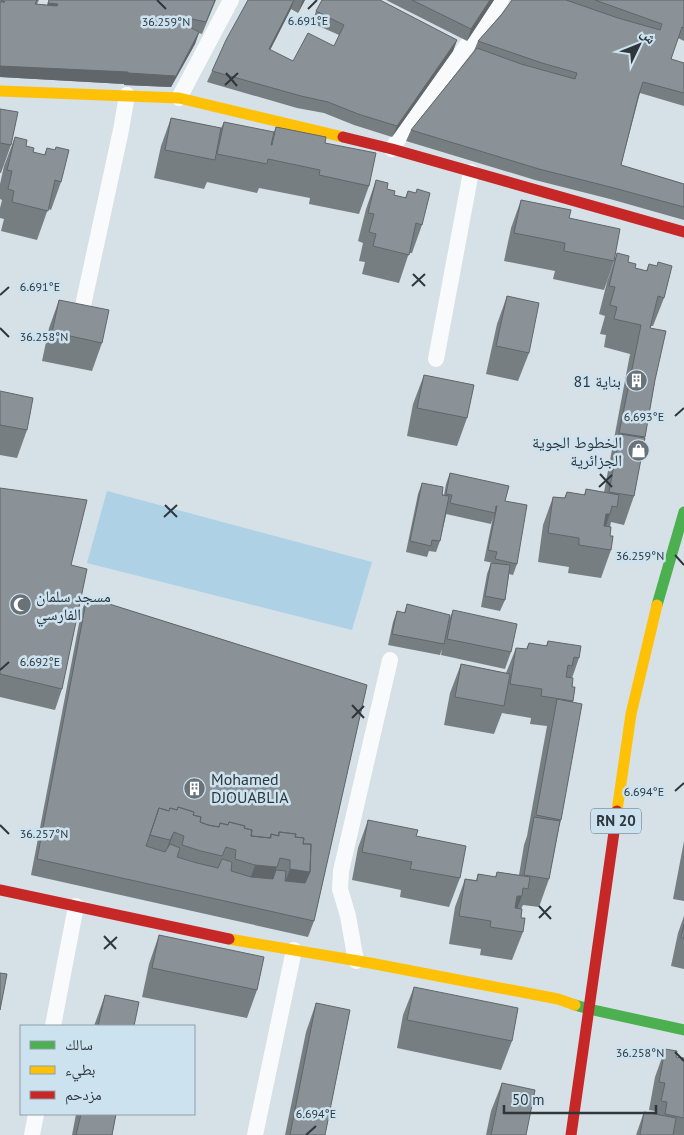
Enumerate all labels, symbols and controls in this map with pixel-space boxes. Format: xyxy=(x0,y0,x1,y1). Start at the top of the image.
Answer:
text: 6.691°E xyxy=(288,13,328,28)
text: 36.259°N xyxy=(142,14,190,29)
north arrow xyxy=(614,20,664,70)
text: ش xyxy=(637,25,660,48)
text: 6.691°E xyxy=(20,279,60,294)
text: 36.258°N xyxy=(20,329,68,344)
building icon: بناية 81 xyxy=(625,369,649,393)
place label: بناية 81 xyxy=(573,371,621,391)
text: 6.693°E xyxy=(624,409,664,424)
place label: الخطوط الجوية الجزائرية xyxy=(532,432,622,470)
shop icon: الخطوط الجوية الجزائرية xyxy=(626,439,650,463)
text: 36.259°N xyxy=(616,548,664,563)
place label: مسجد سلمان الفارسي xyxy=(36,586,111,627)
mosque icon: مسجد سلمان الفارسي xyxy=(8,593,32,617)
text: 6.692°E xyxy=(20,654,60,669)
place label: Mohamed DJOUABLIA xyxy=(211,769,289,807)
building icon: Mohamed DJOUABLIA xyxy=(183,776,207,800)
text: 6.694°E xyxy=(624,784,664,799)
road number: RN 20 xyxy=(591,808,641,834)
text: 36.257°N xyxy=(20,826,68,841)
legend xyxy=(20,1025,195,1115)
text: سالك xyxy=(65,1035,93,1054)
text: 36.258°N xyxy=(616,1045,664,1060)
text: بطيء xyxy=(65,1060,95,1082)
scale bar xyxy=(504,1082,656,1114)
text: مزدحم xyxy=(65,1085,102,1105)
text: 50 m xyxy=(512,1090,545,1109)
text: 6.694°E xyxy=(296,1106,336,1121)

